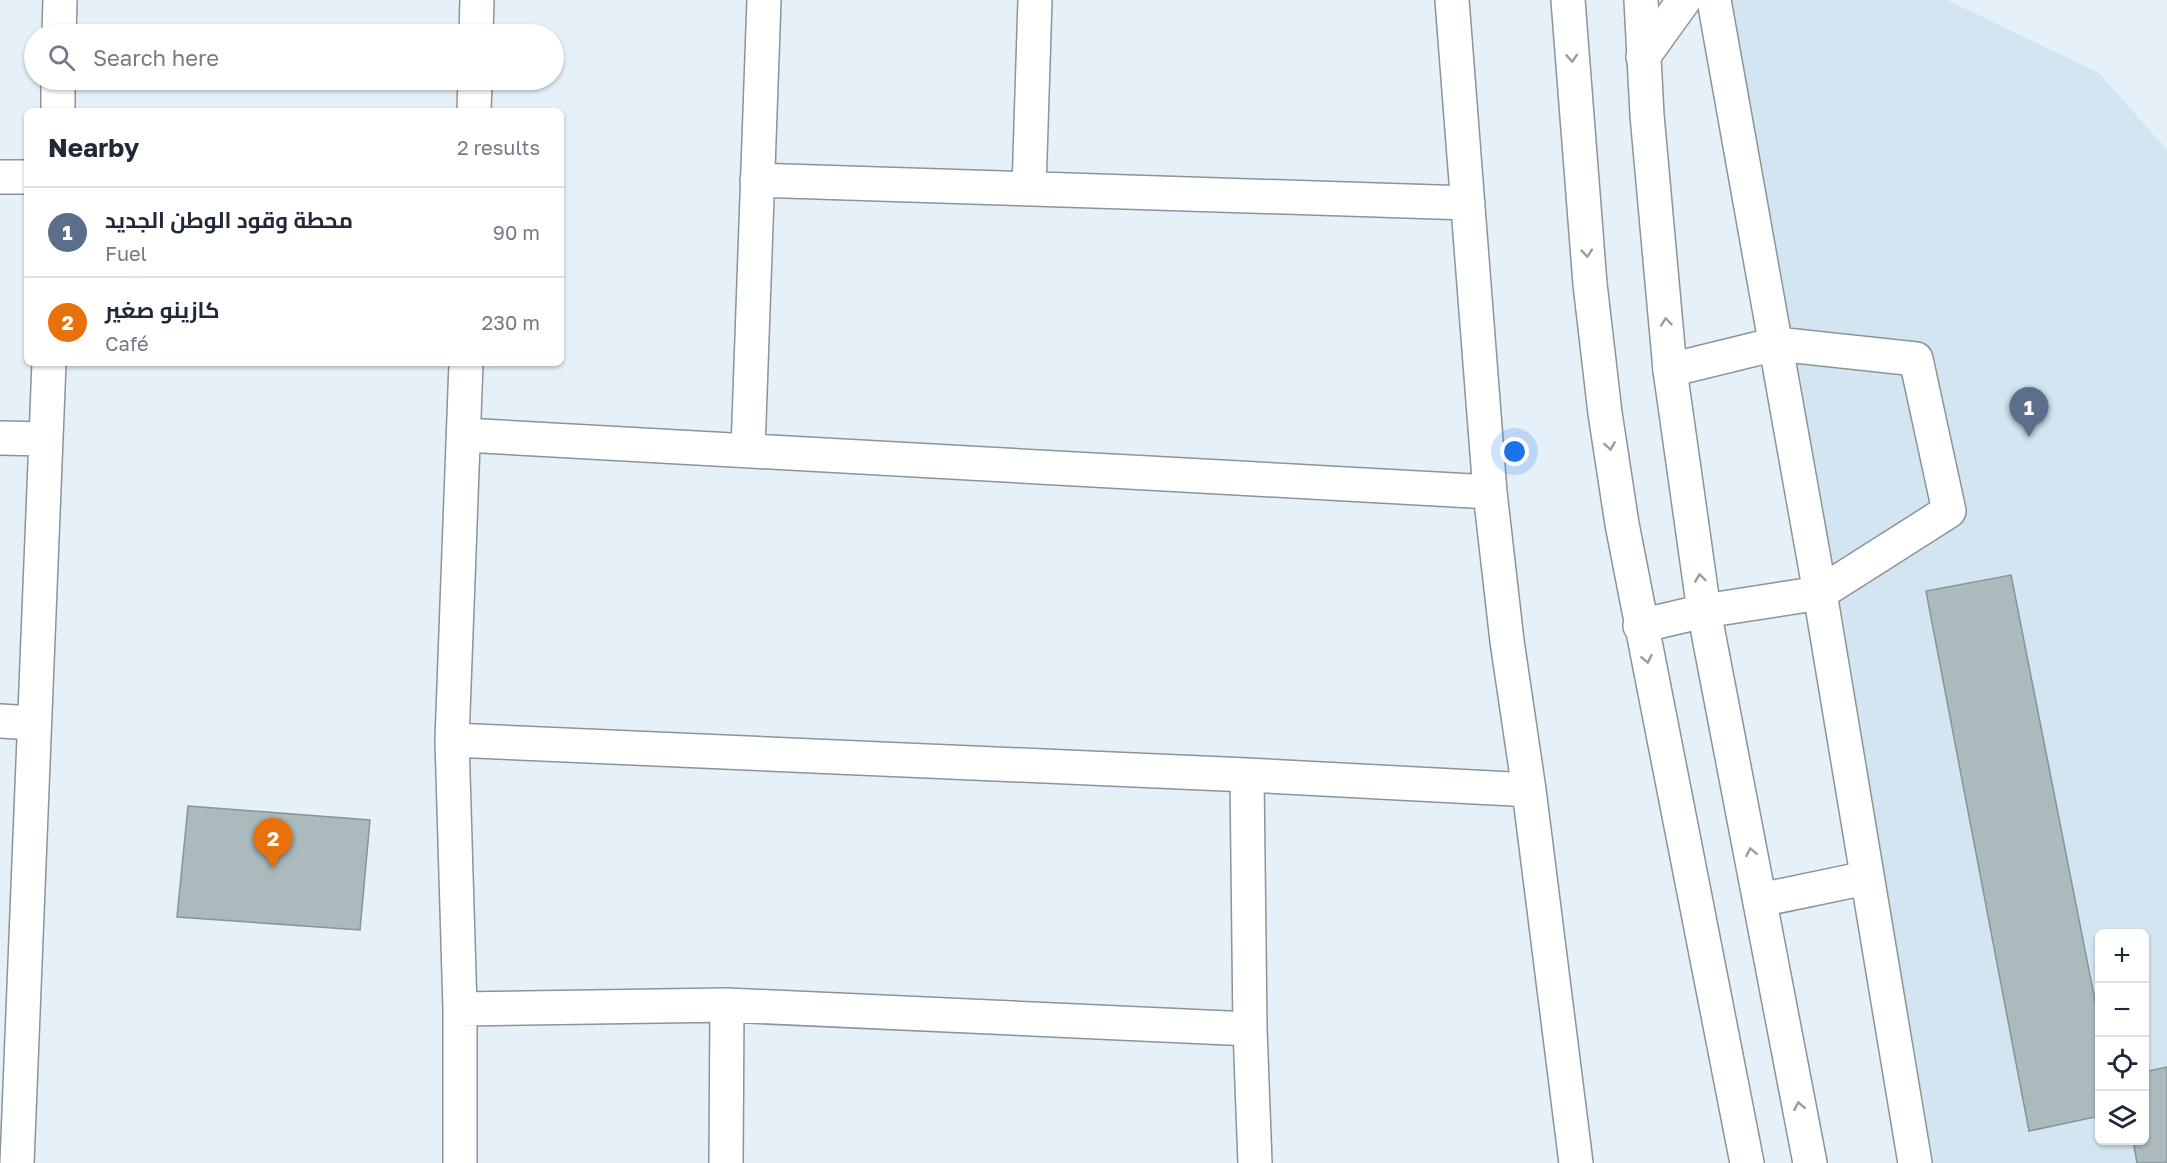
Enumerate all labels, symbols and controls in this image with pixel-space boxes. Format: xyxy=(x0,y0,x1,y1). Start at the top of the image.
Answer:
search box xyxy=(24,24,564,90)
icon: search xyxy=(45,41,78,74)
text: Search here xyxy=(93,44,219,71)
one-way arrow xyxy=(1565,54,1578,63)
text: Nearby xyxy=(48,132,139,163)
text: 2 results xyxy=(457,135,540,159)
text: محطة وقود الوطن الجديد xyxy=(105,206,353,233)
text: 1 xyxy=(62,220,73,244)
text: 90 m xyxy=(493,220,540,244)
text: Fuel xyxy=(105,241,147,265)
one-way arrow xyxy=(1580,248,1593,257)
text: كازينو صغير xyxy=(105,296,219,323)
text: 2 xyxy=(61,310,74,334)
text: 230 m xyxy=(482,310,540,334)
one-way arrow xyxy=(1660,318,1673,327)
text: Café xyxy=(105,331,149,355)
pin: 1 xyxy=(2010,388,2048,437)
your location xyxy=(1500,437,1529,466)
one-way arrow xyxy=(1603,442,1615,451)
one-way arrow xyxy=(1694,573,1706,582)
one-way arrow xyxy=(1640,654,1653,664)
pin: 2 xyxy=(254,818,292,868)
one-way arrow xyxy=(1745,847,1758,857)
map controls xyxy=(2095,929,2149,1145)
button: + xyxy=(2095,929,2149,983)
button: − xyxy=(2095,983,2149,1037)
button: locate xyxy=(2095,1037,2149,1091)
button: layers xyxy=(2095,1091,2149,1145)
one-way arrow xyxy=(1793,1101,1806,1111)

